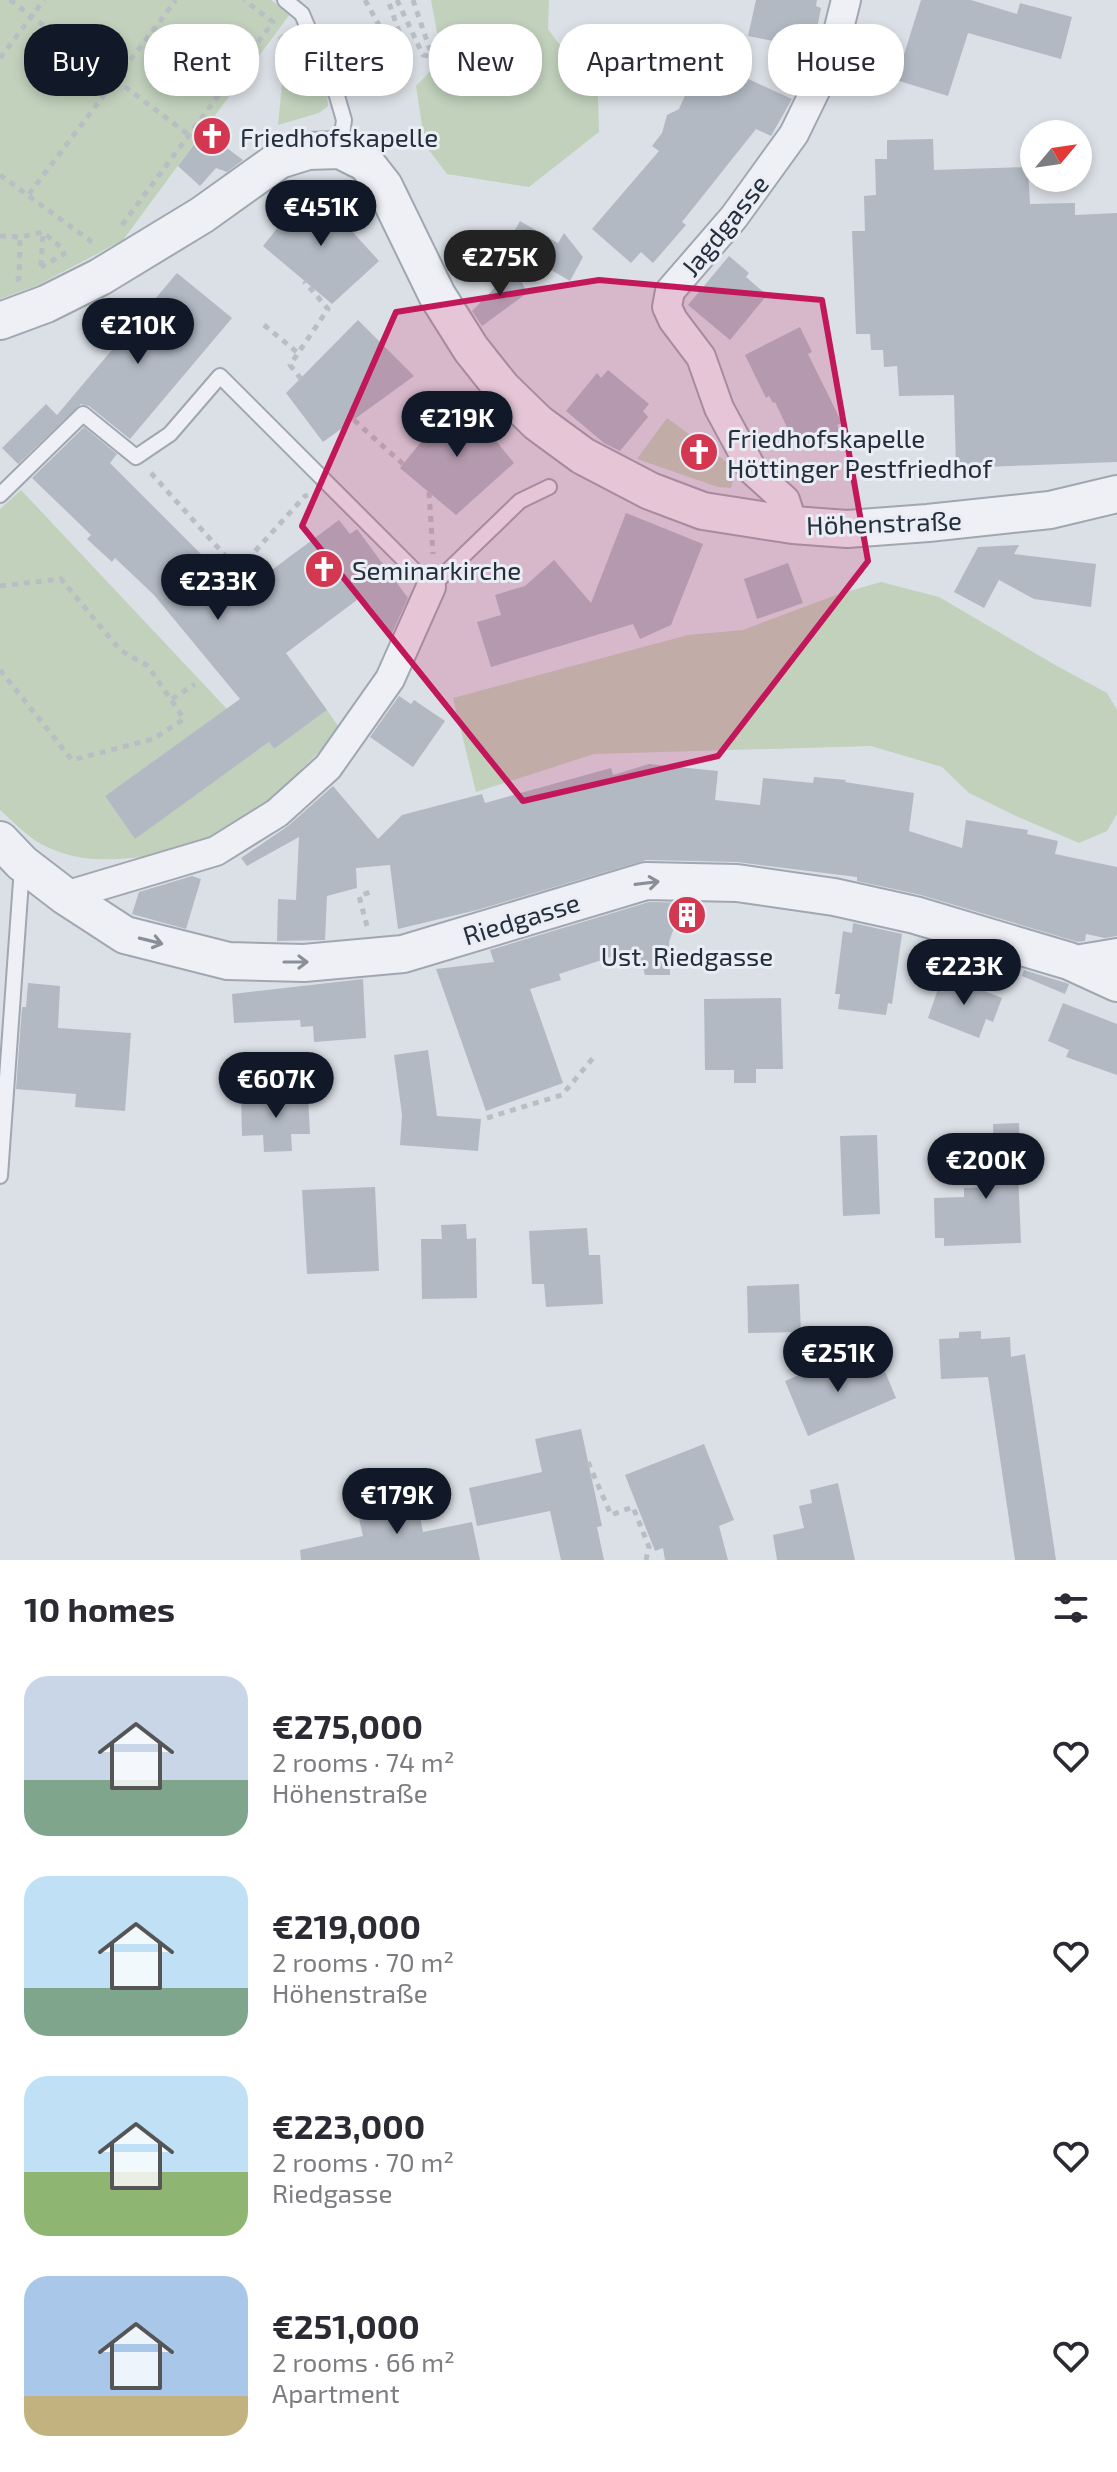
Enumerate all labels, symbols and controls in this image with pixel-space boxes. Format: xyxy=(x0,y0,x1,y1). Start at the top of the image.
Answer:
chip: Buy xyxy=(24,24,128,96)
chip: Rent xyxy=(144,24,259,96)
chip: Filters xyxy=(275,24,413,96)
chip: New xyxy=(429,24,542,96)
chip: Apartment xyxy=(558,24,752,96)
chip: House xyxy=(768,24,904,96)
church icon: Friedhofskapelle xyxy=(191,115,233,157)
north arrow xyxy=(1020,120,1092,192)
map controls xyxy=(1020,120,1092,192)
place label: Friedhofskapelle xyxy=(240,121,438,152)
street label: Jagdgasse xyxy=(674,168,774,282)
pin: €451K xyxy=(265,180,377,248)
text: €451K xyxy=(283,190,359,221)
pin: €275K xyxy=(444,230,556,298)
text: €275K xyxy=(462,240,538,271)
pin: €210K xyxy=(82,298,194,366)
text: €210K xyxy=(100,308,176,339)
pin: €219K xyxy=(401,391,513,459)
text: €219K xyxy=(420,401,494,432)
place label: Friedhofskapelle Höttinger Pestfriedhof xyxy=(727,422,993,483)
church icon: Friedhofskapelle Höttinger Pestfriedhof xyxy=(678,431,720,473)
street label: Höhenstraße xyxy=(806,504,962,540)
church icon: Seminarkirche xyxy=(303,548,345,590)
pin: €233K xyxy=(162,554,274,622)
place label: Seminarkirche xyxy=(352,554,521,585)
text: €233K xyxy=(179,564,257,595)
one-way arrow xyxy=(633,875,660,890)
street label: Riedgasse xyxy=(459,886,583,950)
building icon: Ust. Riedgasse xyxy=(666,894,708,936)
one-way arrow xyxy=(138,935,163,950)
pin: €223K xyxy=(908,939,1020,1007)
place label: Ust. Riedgasse xyxy=(601,940,773,971)
text: €223K xyxy=(925,949,1003,980)
one-way arrow xyxy=(282,954,309,970)
pin: €607K xyxy=(220,1052,332,1120)
text: €607K xyxy=(237,1062,315,1093)
pin: €200K xyxy=(930,1133,1042,1201)
text: €200K xyxy=(945,1143,1027,1174)
pin: €251K xyxy=(782,1326,894,1394)
text: €251K xyxy=(801,1336,875,1367)
pin: €179K xyxy=(341,1468,453,1536)
text: €179K xyxy=(360,1478,434,1509)
icon: filters xyxy=(1049,1586,1093,1630)
text: 10 homes xyxy=(24,1588,175,1629)
text: €275,000 xyxy=(272,1705,423,1746)
icon: home xyxy=(88,1708,184,1804)
icon: heart xyxy=(1049,1734,1093,1778)
text: 2 rooms · 74 m² xyxy=(272,1746,454,1777)
text: Höhenstraße xyxy=(272,1777,428,1808)
text: €219,000 xyxy=(272,1905,421,1946)
icon: home xyxy=(88,1908,184,2004)
icon: heart xyxy=(1049,1934,1093,1978)
text: 2 rooms · 70 m² xyxy=(272,1946,454,1977)
text: Höhenstraße xyxy=(272,1977,428,2008)
text: €223,000 xyxy=(272,2105,425,2146)
icon: home xyxy=(88,2108,184,2204)
icon: heart xyxy=(1049,2134,1093,2178)
text: 2 rooms · 70 m² xyxy=(272,2146,454,2177)
text: Riedgasse xyxy=(272,2177,392,2208)
text: €251,000 xyxy=(272,2305,420,2346)
icon: home xyxy=(88,2308,184,2404)
icon: heart xyxy=(1049,2334,1093,2378)
text: 2 rooms · 66 m² xyxy=(272,2346,455,2377)
text: Apartment xyxy=(272,2377,400,2408)

